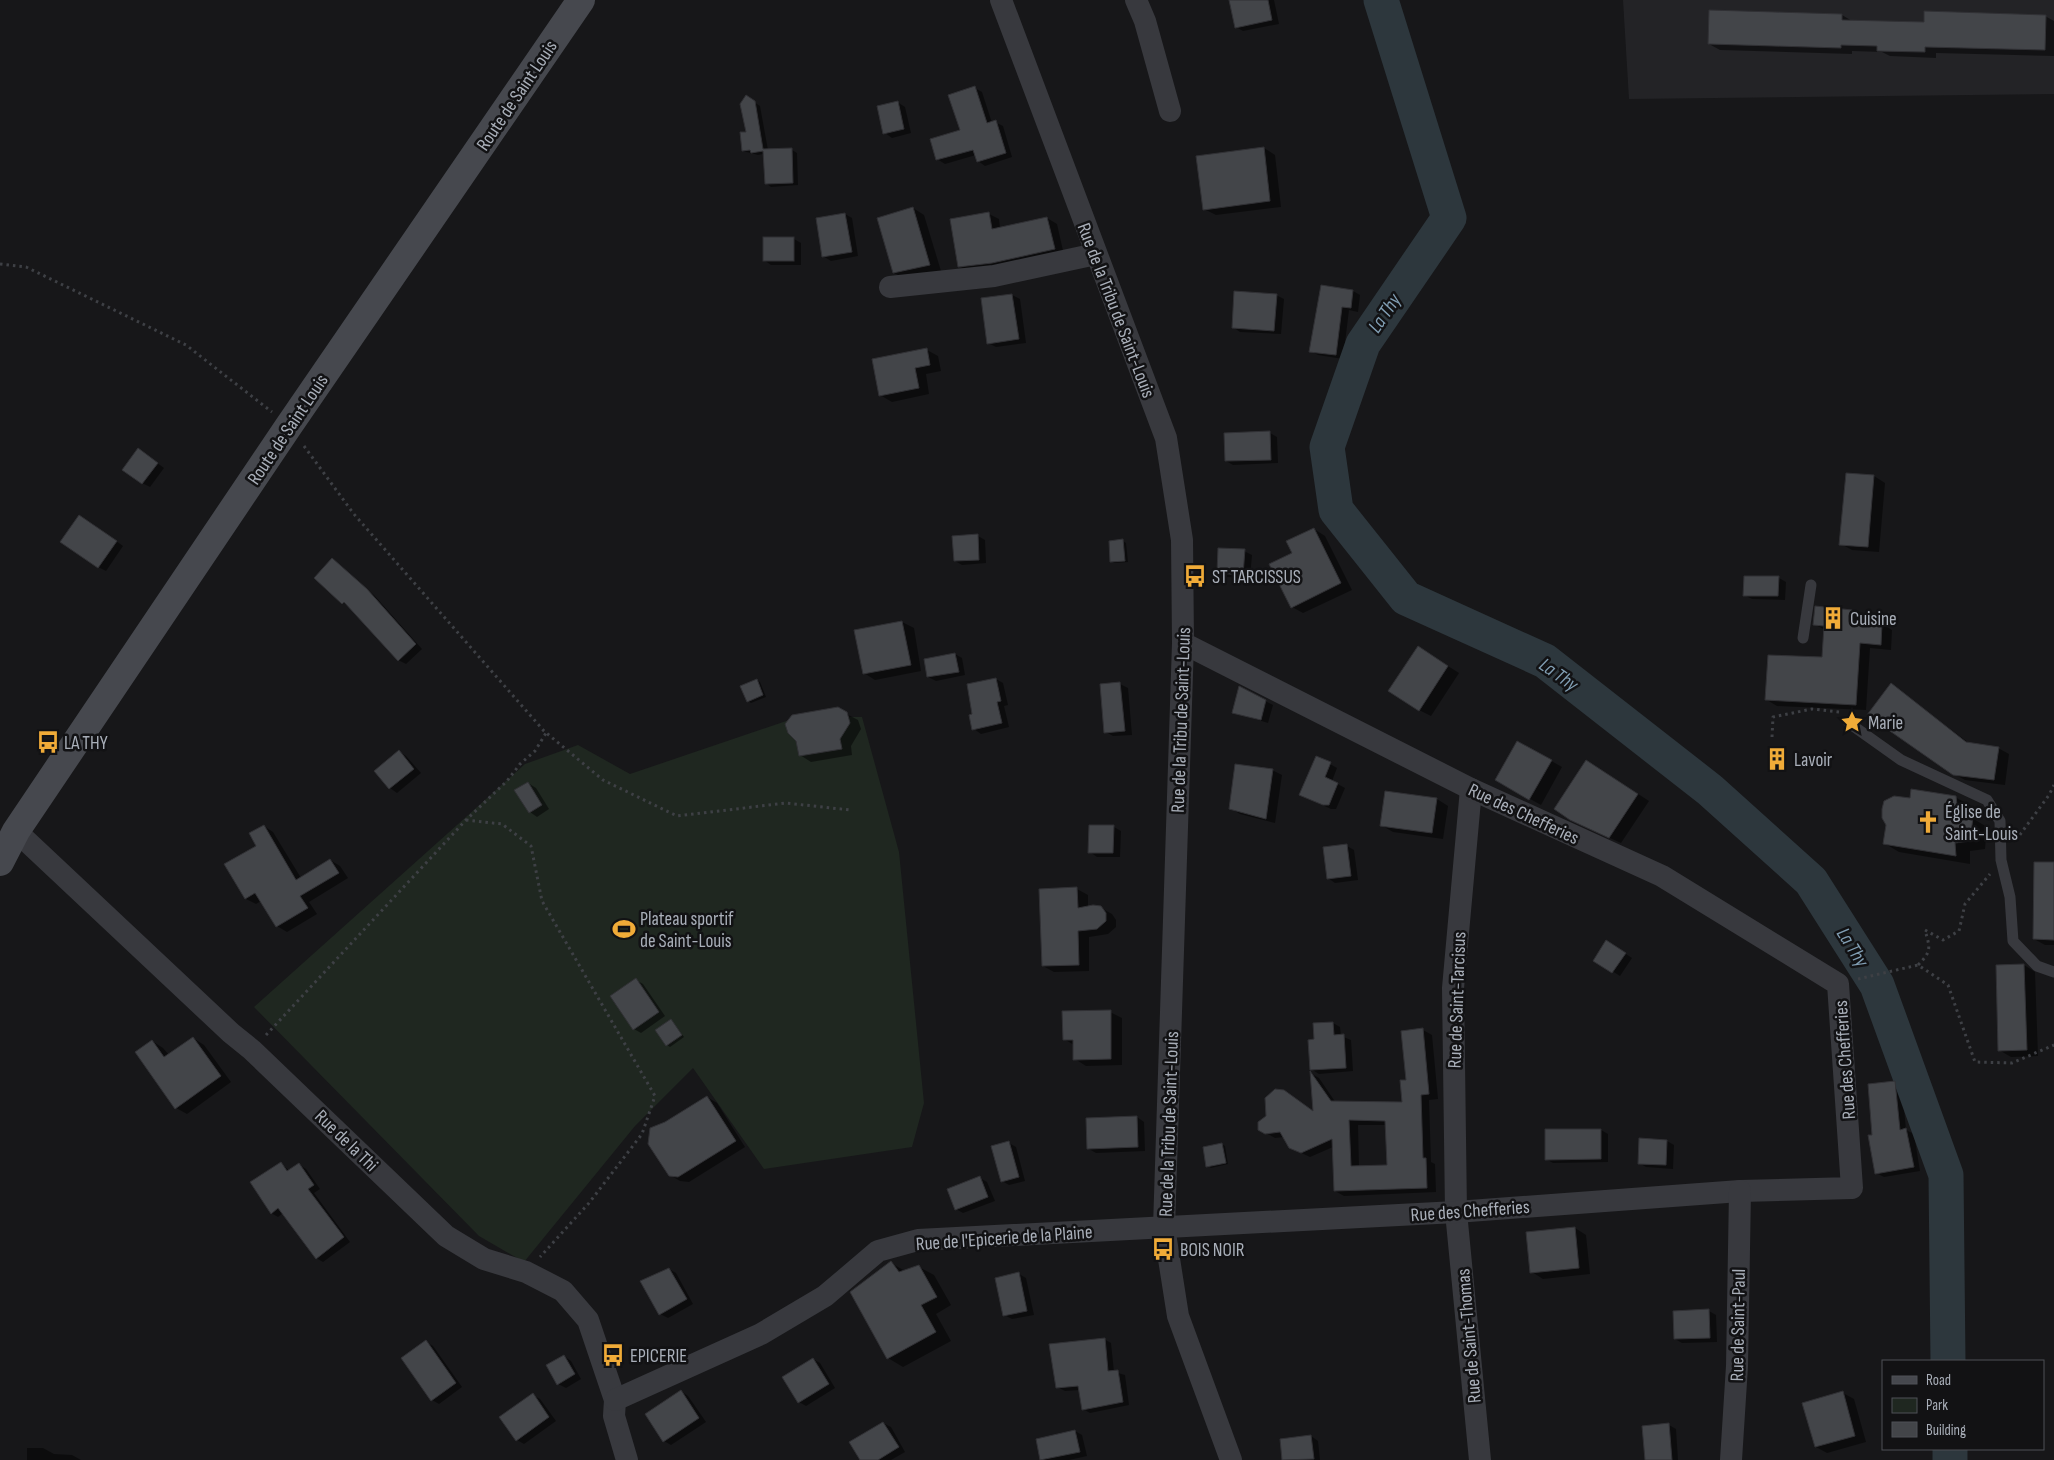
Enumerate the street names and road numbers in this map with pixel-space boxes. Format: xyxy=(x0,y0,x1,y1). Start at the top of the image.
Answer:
street label: Route de Saint Louis xyxy=(472,36,563,155)
street label: Rue de la Tribu de Saint-Louis xyxy=(1072,220,1160,401)
street label: Route de Saint Louis xyxy=(243,370,334,489)
street label: Rue de la Tribu de Saint-Louis xyxy=(1167,627,1196,813)
street label: Rue des Chefferies xyxy=(1464,779,1582,850)
street label: Rue de Saint-Tarcisus xyxy=(1444,931,1471,1069)
street label: Rue des Chefferies xyxy=(1830,999,1861,1120)
street label: Rue de la Tribu de Saint-Louis xyxy=(1155,1031,1184,1217)
street label: Rue de la Thi xyxy=(310,1105,382,1177)
street label: Rue des Chefferies xyxy=(1410,1196,1531,1227)
street label: Rue de l'Epicerie de la Plaine xyxy=(915,1221,1093,1256)
street label: Rue de Saint-Thomas xyxy=(1452,1267,1487,1404)
street label: Rue de Saint-Paul xyxy=(1726,1269,1751,1381)

